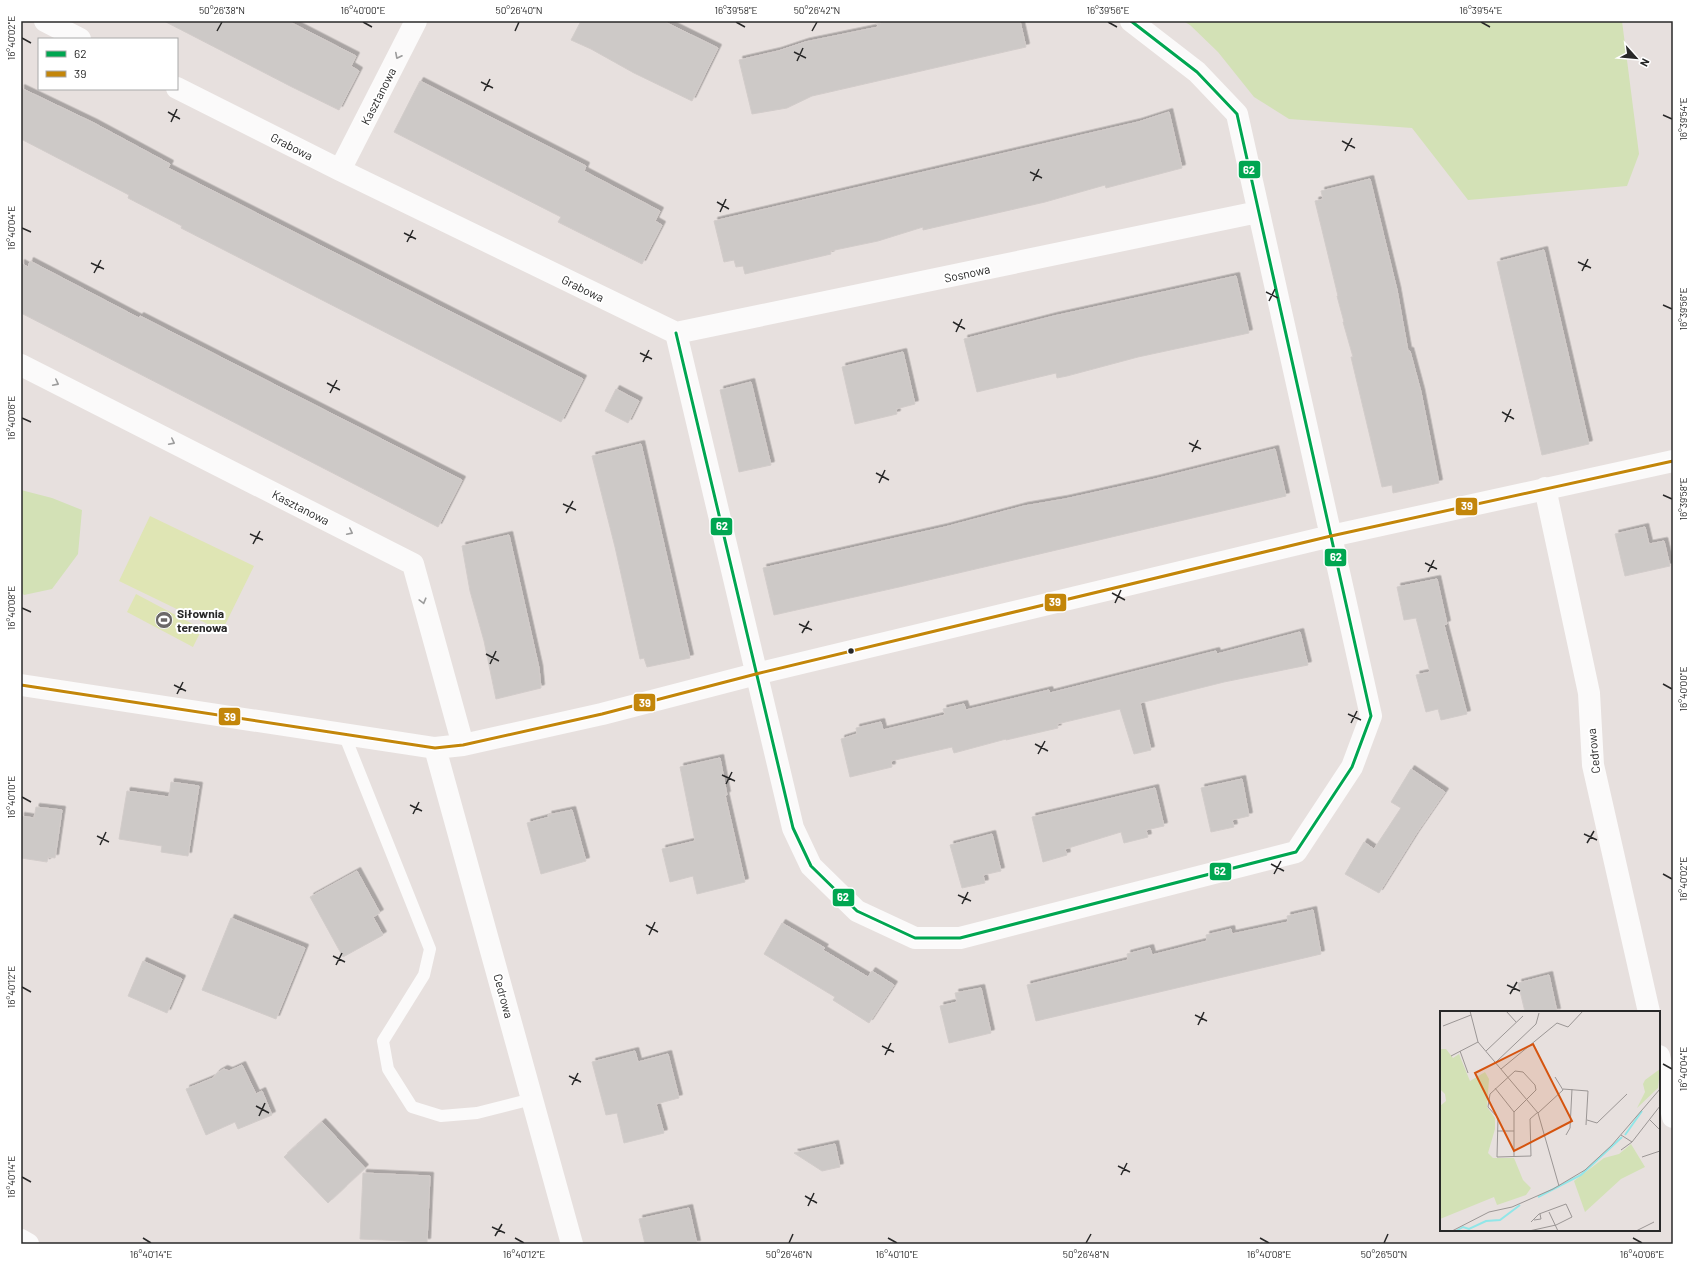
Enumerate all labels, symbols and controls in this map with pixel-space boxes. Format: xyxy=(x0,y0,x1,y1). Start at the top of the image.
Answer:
text: 50°26'38"N xyxy=(199,4,245,16)
text: 16°40'00"E xyxy=(341,4,385,16)
text: 50°26'40"N xyxy=(496,4,542,16)
text: 16°39'58"E xyxy=(714,4,758,16)
text: 50°26'42"N xyxy=(794,4,840,16)
text: 16°39'56"E xyxy=(1086,4,1130,16)
text: 16°39'54"E xyxy=(1459,4,1503,16)
text: 16°40'02"E xyxy=(5,16,17,60)
legend xyxy=(38,38,178,90)
north arrow xyxy=(1616,38,1656,78)
text: 62 xyxy=(74,46,87,60)
one-way arrow xyxy=(396,51,403,59)
text: N xyxy=(1638,57,1653,69)
street label: Kasztanowa xyxy=(358,65,398,127)
text: 39 xyxy=(74,66,86,80)
text: 16°39'54"E xyxy=(1677,97,1689,141)
street label: Grabowa xyxy=(269,129,315,163)
line badge: 62 xyxy=(1238,160,1261,179)
text: 62 xyxy=(1243,163,1255,176)
text: 16°40'04"E xyxy=(5,206,17,250)
street label: Sosnowa xyxy=(943,261,991,285)
street label: Grabowa xyxy=(560,272,606,304)
text: 16°39'56"E xyxy=(1677,287,1689,331)
one-way arrow xyxy=(52,378,59,386)
text: 16°40'06"E xyxy=(5,396,17,440)
one-way arrow xyxy=(168,437,175,444)
text: 16°39'58"E xyxy=(1677,477,1689,521)
street label: Kasztanowa xyxy=(270,487,332,527)
line badge: 39 xyxy=(1455,497,1478,516)
text: 39 xyxy=(1461,499,1473,512)
line badge: 62 xyxy=(710,517,733,536)
text: 62 xyxy=(716,519,728,532)
one-way arrow xyxy=(346,527,353,535)
line badge: 62 xyxy=(1324,548,1347,567)
text: 62 xyxy=(1330,550,1342,563)
text: 16°40'08"E xyxy=(5,586,17,630)
line badge: 39 xyxy=(1044,593,1067,612)
text: 39 xyxy=(1049,595,1061,608)
one-way arrow xyxy=(419,598,427,605)
place label: Siłownia terenowa xyxy=(177,606,227,634)
sports icon: Siłownia terenowa xyxy=(154,610,174,630)
unlabelled marker xyxy=(846,646,856,656)
text: 16°40'00"E xyxy=(1677,667,1689,711)
line badge: 39 xyxy=(633,693,656,712)
text: 39 xyxy=(639,696,651,709)
line badge: 39 xyxy=(218,707,241,726)
text: 39 xyxy=(224,710,236,723)
street label: Cedrowa xyxy=(1584,728,1602,774)
text: 16°40'10"E xyxy=(5,776,17,818)
text: 16°40'02"E xyxy=(1677,857,1689,901)
line badge: 62 xyxy=(1209,862,1232,881)
text: 62 xyxy=(1214,864,1226,877)
line badge: 62 xyxy=(832,888,855,907)
text: 62 xyxy=(837,890,849,903)
text: 16°40'12"E xyxy=(5,966,17,1008)
street label: Cedrowa xyxy=(491,972,517,1020)
inset map xyxy=(1440,1011,1660,1231)
text: 16°40'04"E xyxy=(1677,1047,1689,1091)
text: 16°40'14"E xyxy=(5,1156,17,1198)
text: 16°40'14"E xyxy=(130,1248,172,1260)
text: 16°40'12"E xyxy=(503,1248,545,1260)
text: 50°26'46"N xyxy=(766,1248,812,1260)
text: 16°40'10"E xyxy=(876,1248,918,1260)
text: 50°26'48"N xyxy=(1063,1248,1109,1260)
text: 16°40'08"E xyxy=(1247,1248,1291,1260)
text: 50°26'50"N xyxy=(1361,1248,1407,1260)
text: 16°40'06"E xyxy=(1620,1248,1664,1260)

